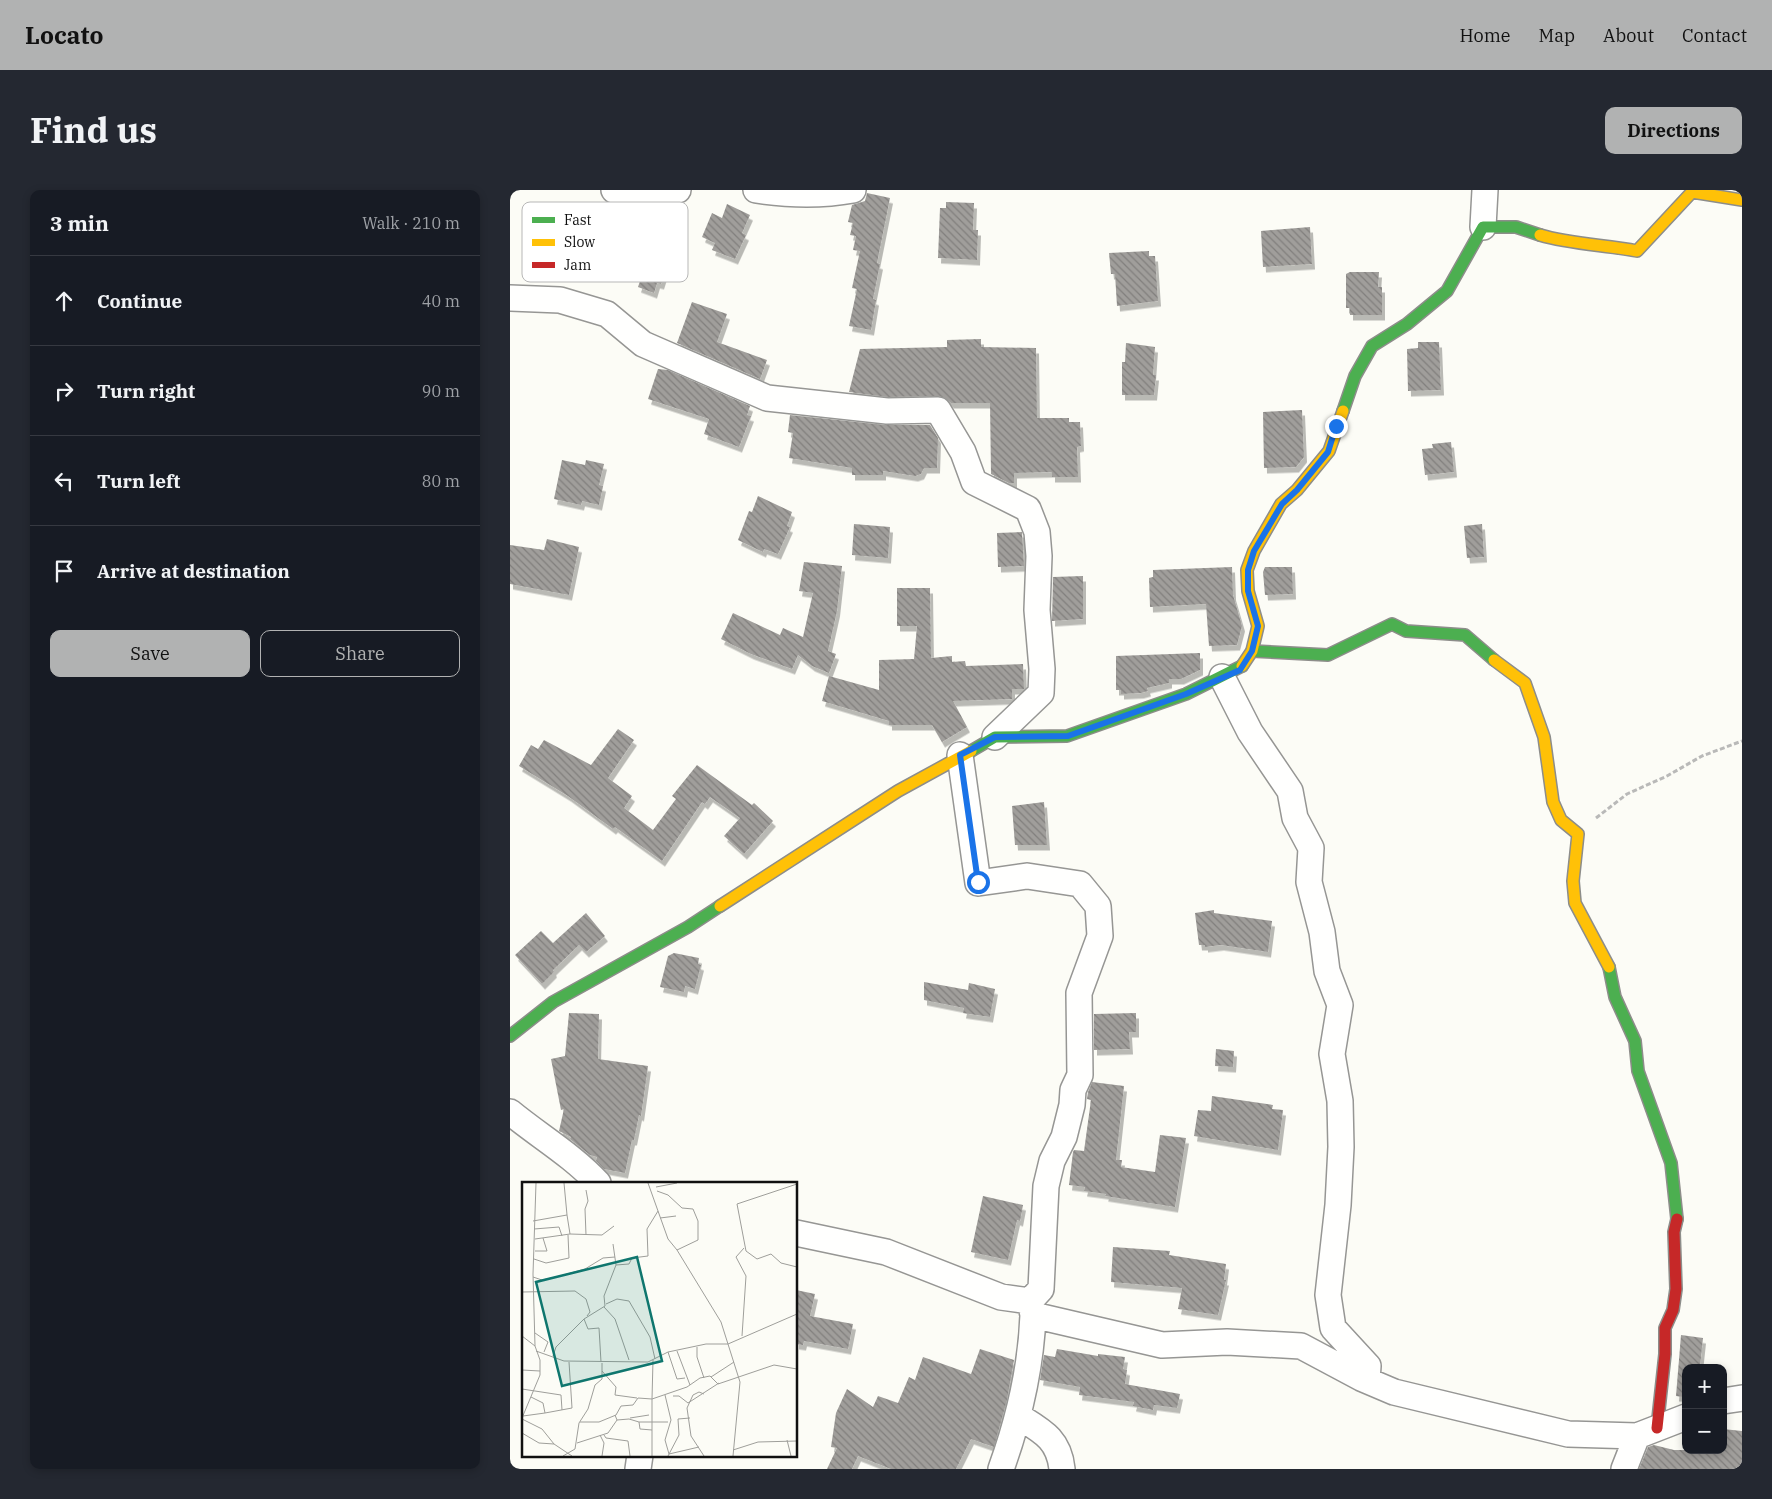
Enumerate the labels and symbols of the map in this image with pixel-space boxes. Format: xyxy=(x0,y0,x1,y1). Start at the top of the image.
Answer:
legend xyxy=(522,202,688,282)
text: Fast xyxy=(564,211,592,229)
text: Slow xyxy=(564,233,595,251)
text: Jam xyxy=(564,256,591,274)
route end xyxy=(1325,415,1348,438)
route start xyxy=(967,871,990,894)
inset map xyxy=(522,1182,798,1456)

